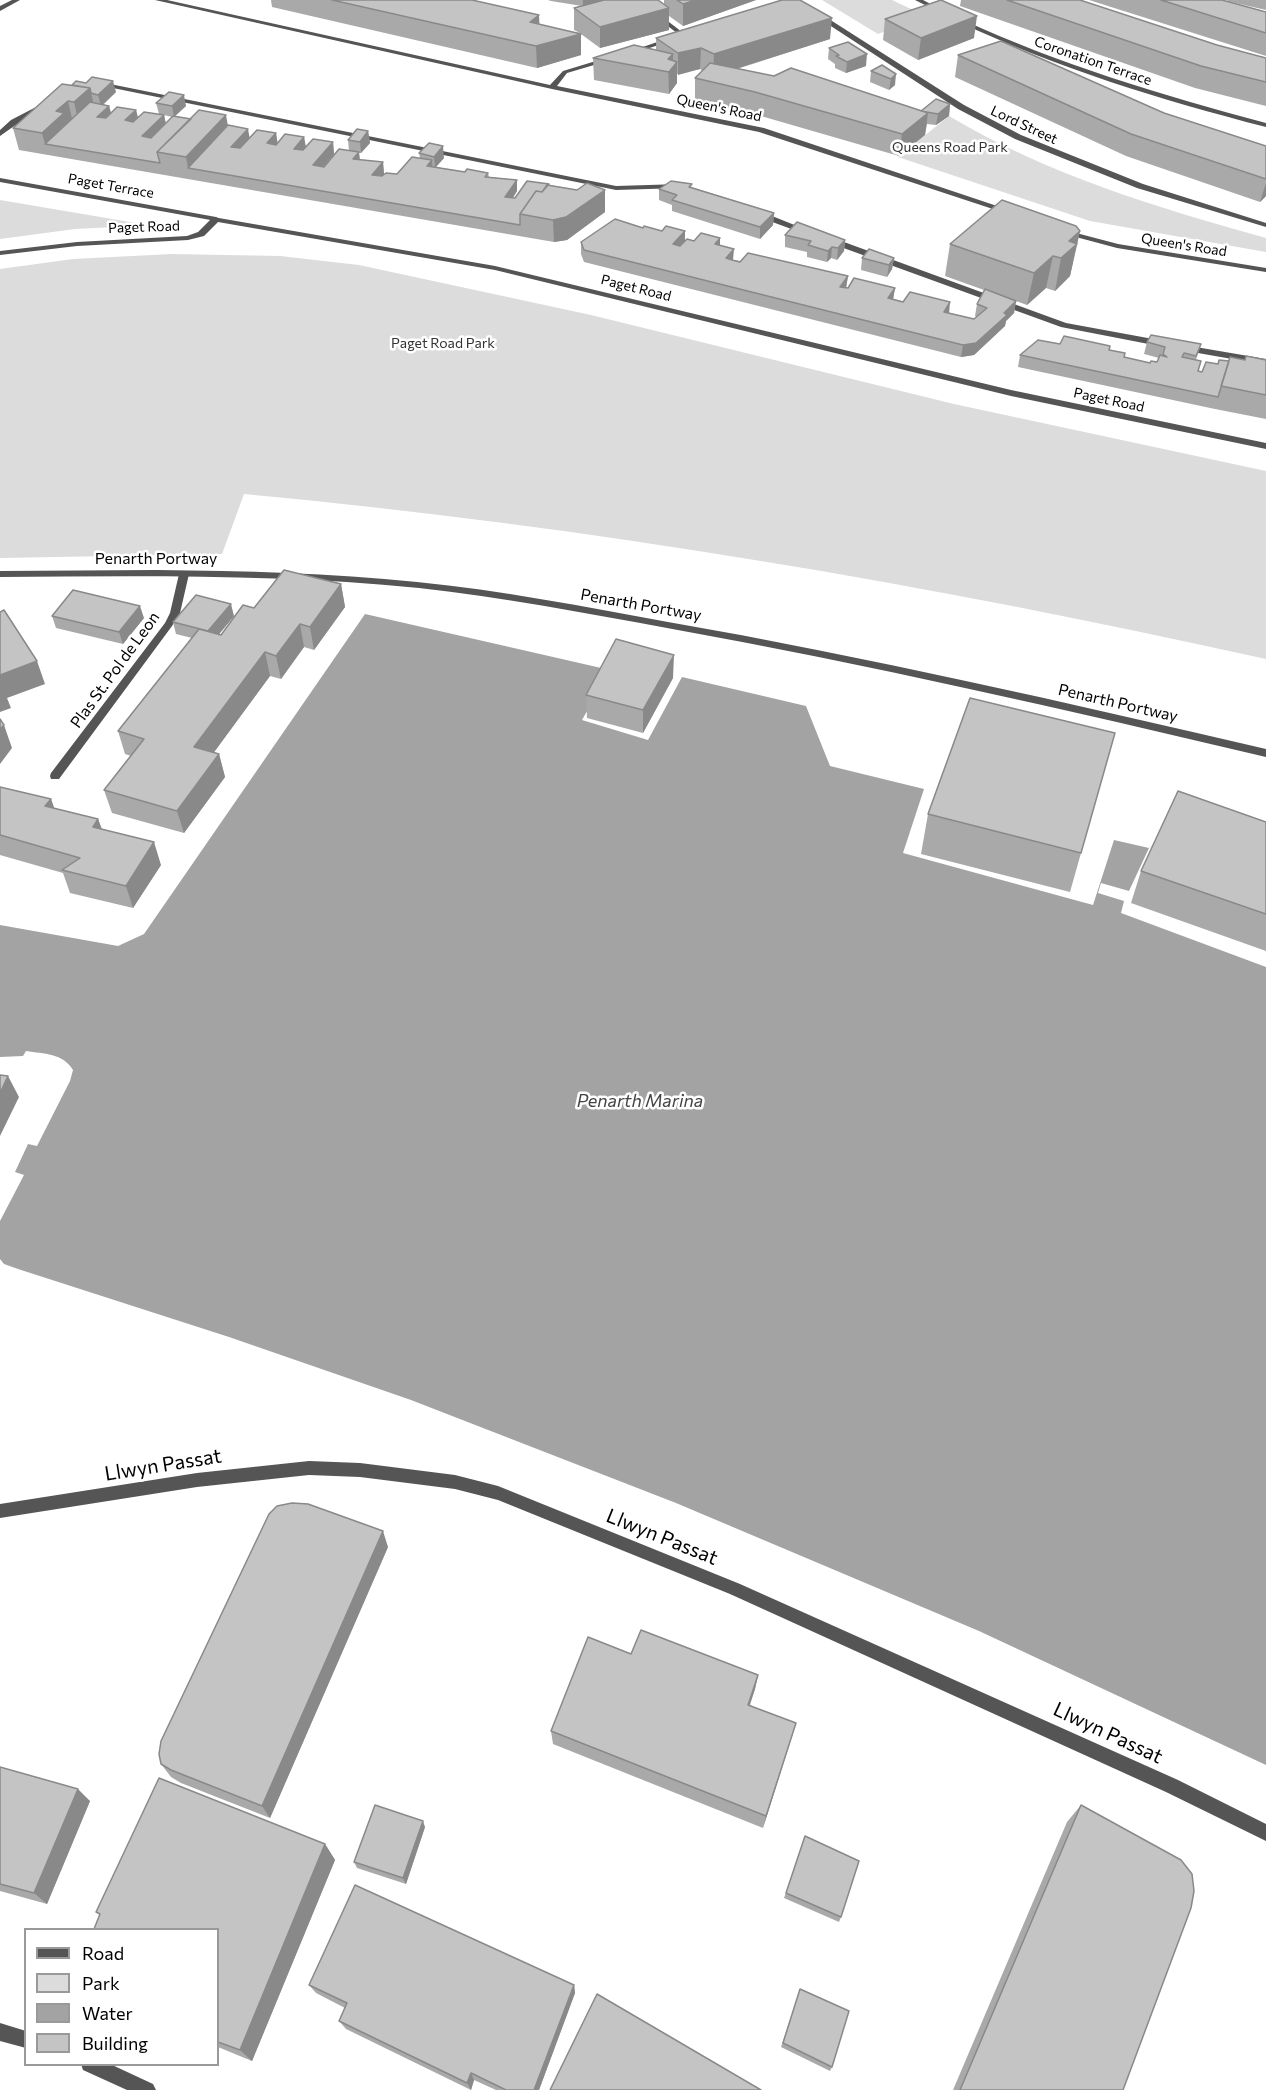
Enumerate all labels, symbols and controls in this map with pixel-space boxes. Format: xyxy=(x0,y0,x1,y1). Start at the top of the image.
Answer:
street label: Coronation Terrace xyxy=(1032,33,1154,89)
street label: Queen's Road xyxy=(675,91,763,125)
street label: Lord Street xyxy=(988,102,1060,148)
park label: Queens Road Park xyxy=(892,139,1008,155)
street label: Paget Terrace xyxy=(67,170,155,202)
street label: Paget Road xyxy=(108,217,180,237)
street label: Queen's Road xyxy=(1140,230,1228,260)
street label: Paget Road xyxy=(599,271,673,305)
park label: Paget Road Park xyxy=(391,335,495,351)
street label: Paget Road xyxy=(1072,384,1146,416)
street label: Penarth Portway xyxy=(95,549,217,569)
street label: Penarth Portway xyxy=(579,585,703,625)
street label: Plas St. Pol de Leon xyxy=(66,608,164,732)
street label: Penarth Portway xyxy=(1056,680,1180,726)
water label: Penarth Marina xyxy=(577,1090,703,1112)
street label: Llwyn Passat xyxy=(103,1444,223,1486)
street label: Llwyn Passat xyxy=(603,1504,721,1570)
street label: Llwyn Passat xyxy=(1049,1697,1167,1769)
legend xyxy=(24,1928,219,2066)
text: Road xyxy=(82,1942,124,1964)
text: Park xyxy=(82,1972,120,1994)
text: Water xyxy=(82,2002,133,2024)
text: Building xyxy=(82,2032,148,2054)

